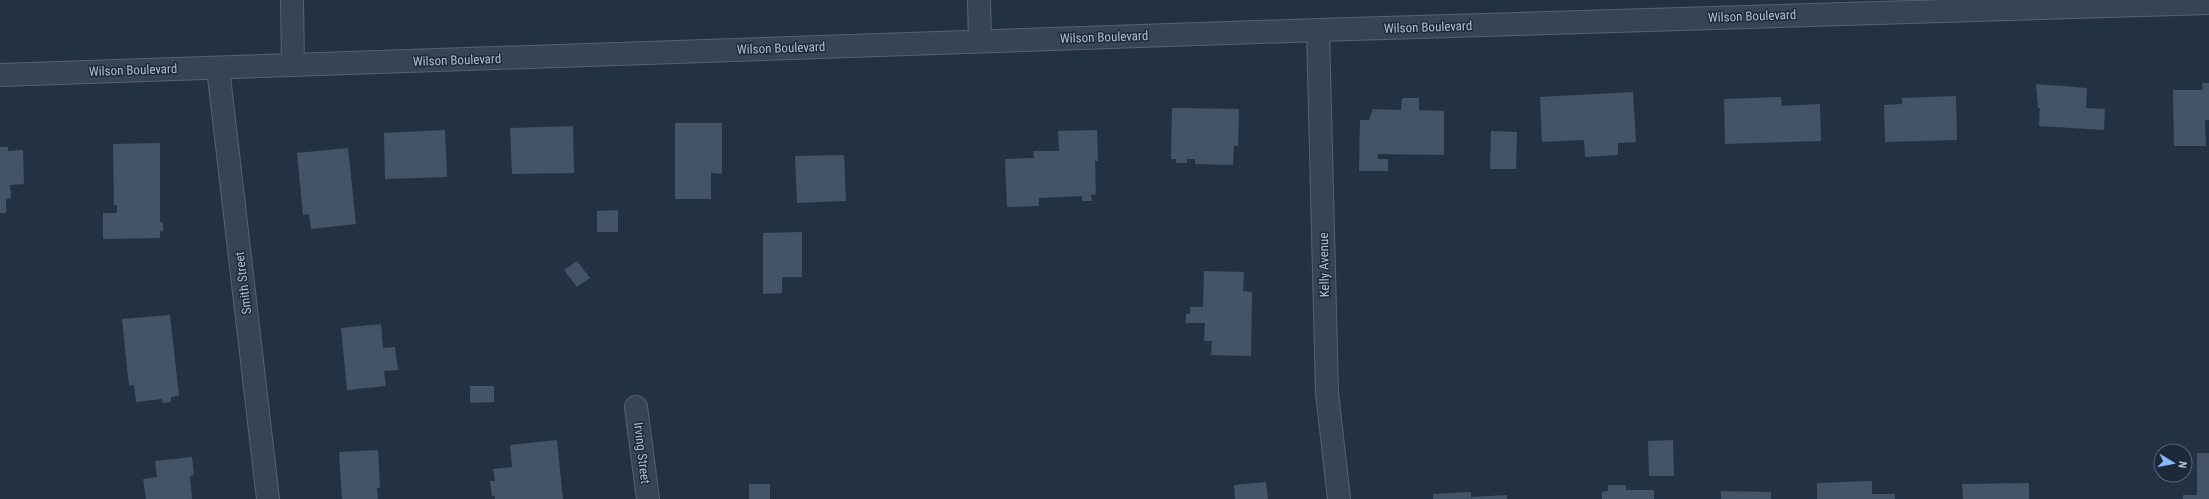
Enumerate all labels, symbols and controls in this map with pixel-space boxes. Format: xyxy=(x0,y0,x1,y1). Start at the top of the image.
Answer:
street label: Wilson Boulevard xyxy=(1708,7,1796,25)
street label: Wilson Boulevard xyxy=(1384,18,1472,36)
street label: Wilson Boulevard xyxy=(1060,28,1148,46)
street label: Wilson Boulevard xyxy=(737,39,825,57)
street label: Wilson Boulevard xyxy=(413,51,501,69)
street label: Wilson Boulevard xyxy=(89,61,177,79)
street label: Kelly Avenue xyxy=(1316,232,1332,298)
street label: Smith Street xyxy=(232,251,254,315)
street label: Irving Street xyxy=(631,421,653,485)
north arrow xyxy=(2153,443,2193,483)
text: N xyxy=(2175,460,2189,469)

